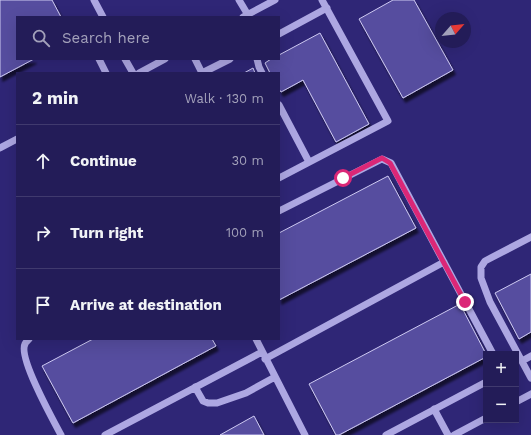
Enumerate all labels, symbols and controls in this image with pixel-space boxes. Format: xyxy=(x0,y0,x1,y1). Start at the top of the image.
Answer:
north arrow xyxy=(435,12,471,48)
search box xyxy=(16,16,280,60)
icon: search xyxy=(30,27,52,49)
text: Search here xyxy=(62,29,150,47)
text: 2 min xyxy=(32,88,78,108)
text: Walk · 130 m xyxy=(185,91,264,106)
icon: ahead xyxy=(32,150,54,172)
text: Continue xyxy=(70,152,137,170)
text: 30 m xyxy=(232,153,264,168)
route start xyxy=(334,169,352,187)
icon: right xyxy=(32,222,54,244)
text: Turn right xyxy=(70,224,143,242)
text: 100 m xyxy=(226,225,264,240)
route end xyxy=(456,293,474,311)
icon: arrive xyxy=(32,294,54,316)
text: Arrive at destination xyxy=(70,296,222,314)
map controls xyxy=(483,351,519,423)
button: + xyxy=(483,351,519,387)
button: − xyxy=(483,387,519,423)

